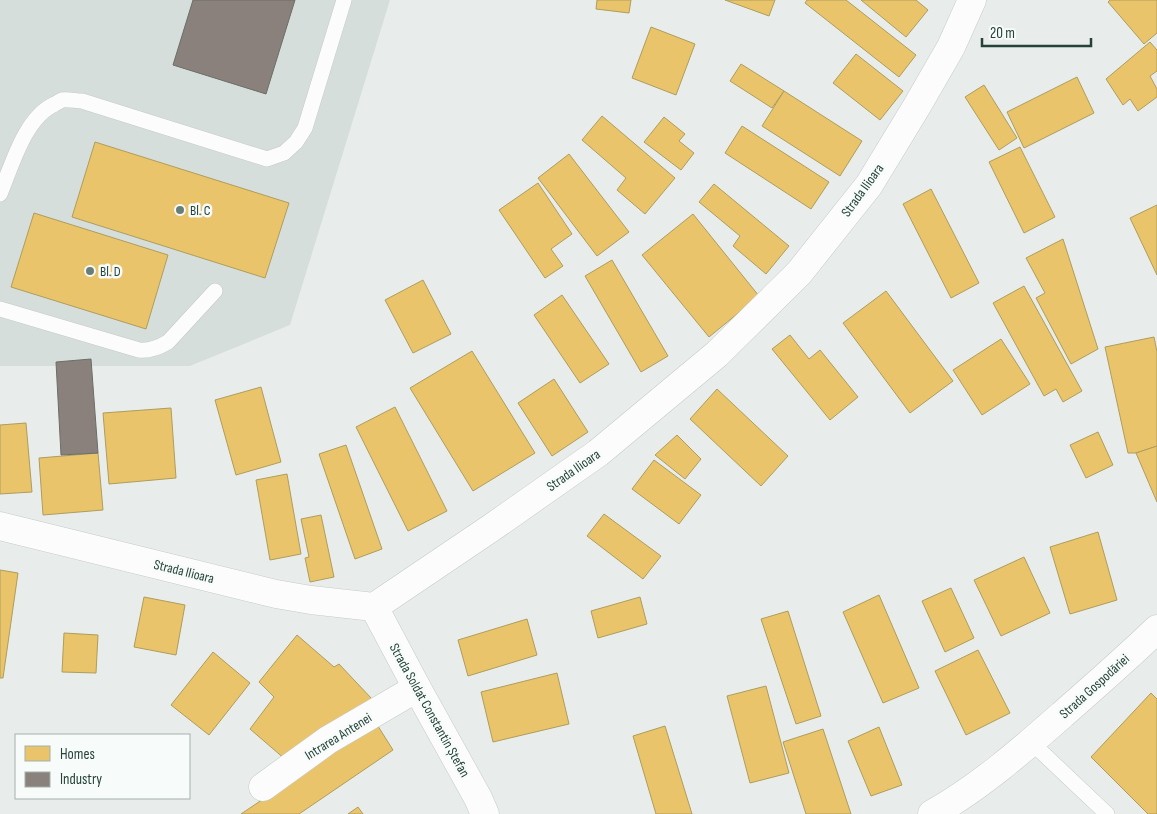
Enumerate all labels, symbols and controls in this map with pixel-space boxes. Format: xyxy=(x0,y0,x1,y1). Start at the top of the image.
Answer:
scale bar xyxy=(982,15,1091,47)
text: 20 m xyxy=(990,24,1015,43)
street label: Strada Ilioara xyxy=(837,160,887,220)
place label: Bl. C xyxy=(190,202,211,219)
marker: Bl. C xyxy=(174,204,186,216)
place label: Bl. D xyxy=(100,263,121,280)
marker: Bl. D xyxy=(84,265,96,277)
street label: Strada Ilioara xyxy=(543,446,603,495)
street label: Strada Ilioara xyxy=(152,556,216,587)
street label: Strada Soldat Constantin Ștefan xyxy=(386,640,473,780)
street label: Strada Gospodăriei xyxy=(1056,650,1133,722)
street label: Intrarea Antenei xyxy=(302,709,375,764)
legend xyxy=(15,734,190,799)
text: Homes xyxy=(60,745,95,764)
text: Industry xyxy=(60,770,102,789)

